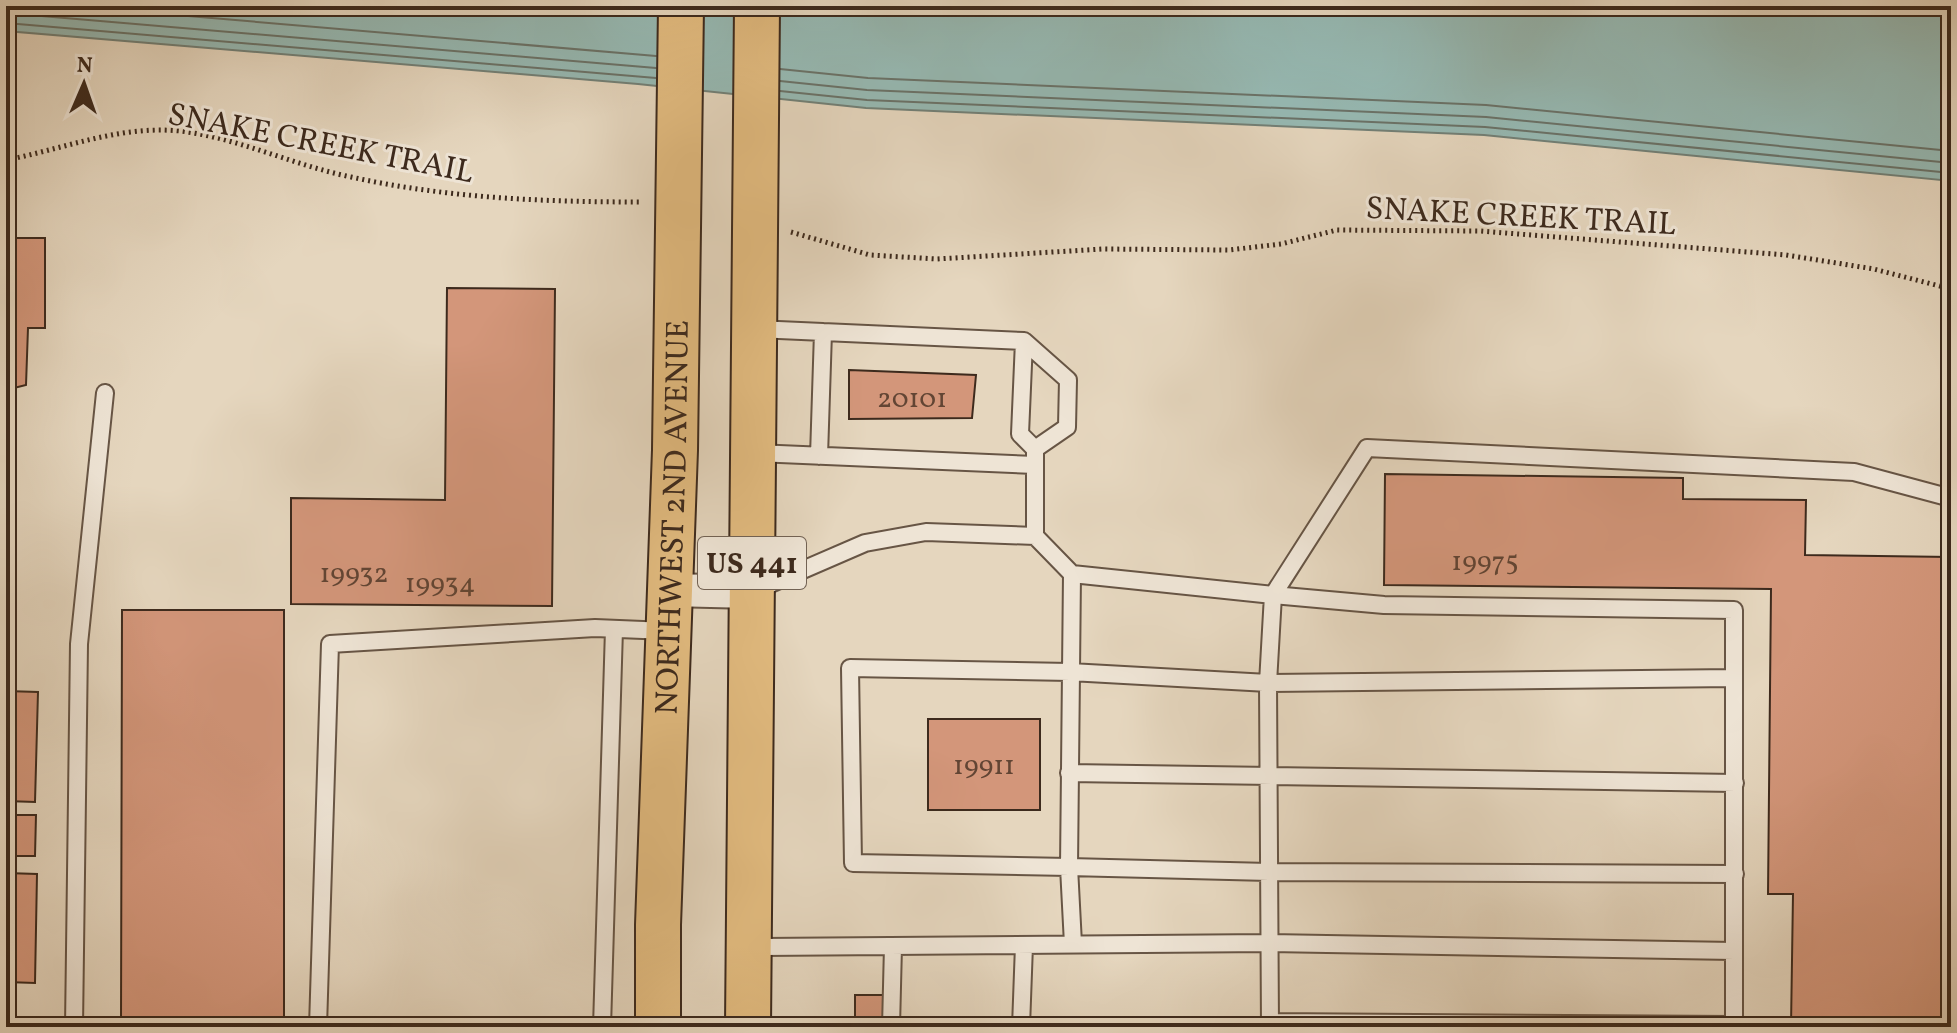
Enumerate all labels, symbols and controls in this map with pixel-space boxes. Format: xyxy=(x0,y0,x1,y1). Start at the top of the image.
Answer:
north arrow xyxy=(44,44,124,124)
text: N xyxy=(76,51,93,82)
street label: SNAKE CREEK TRAIL xyxy=(164,94,477,196)
street label: SNAKE CREEK TRAIL xyxy=(1365,188,1677,248)
street label: NORTHWEST 2ND AVENUE xyxy=(647,320,702,716)
house number: 20101 xyxy=(877,380,947,419)
road number: US 441 xyxy=(698,537,806,589)
house number: 19975 xyxy=(1451,543,1519,582)
house number: 19932 xyxy=(319,555,389,594)
house number: 19934 xyxy=(405,565,475,604)
house number: 19911 xyxy=(953,747,1015,786)

